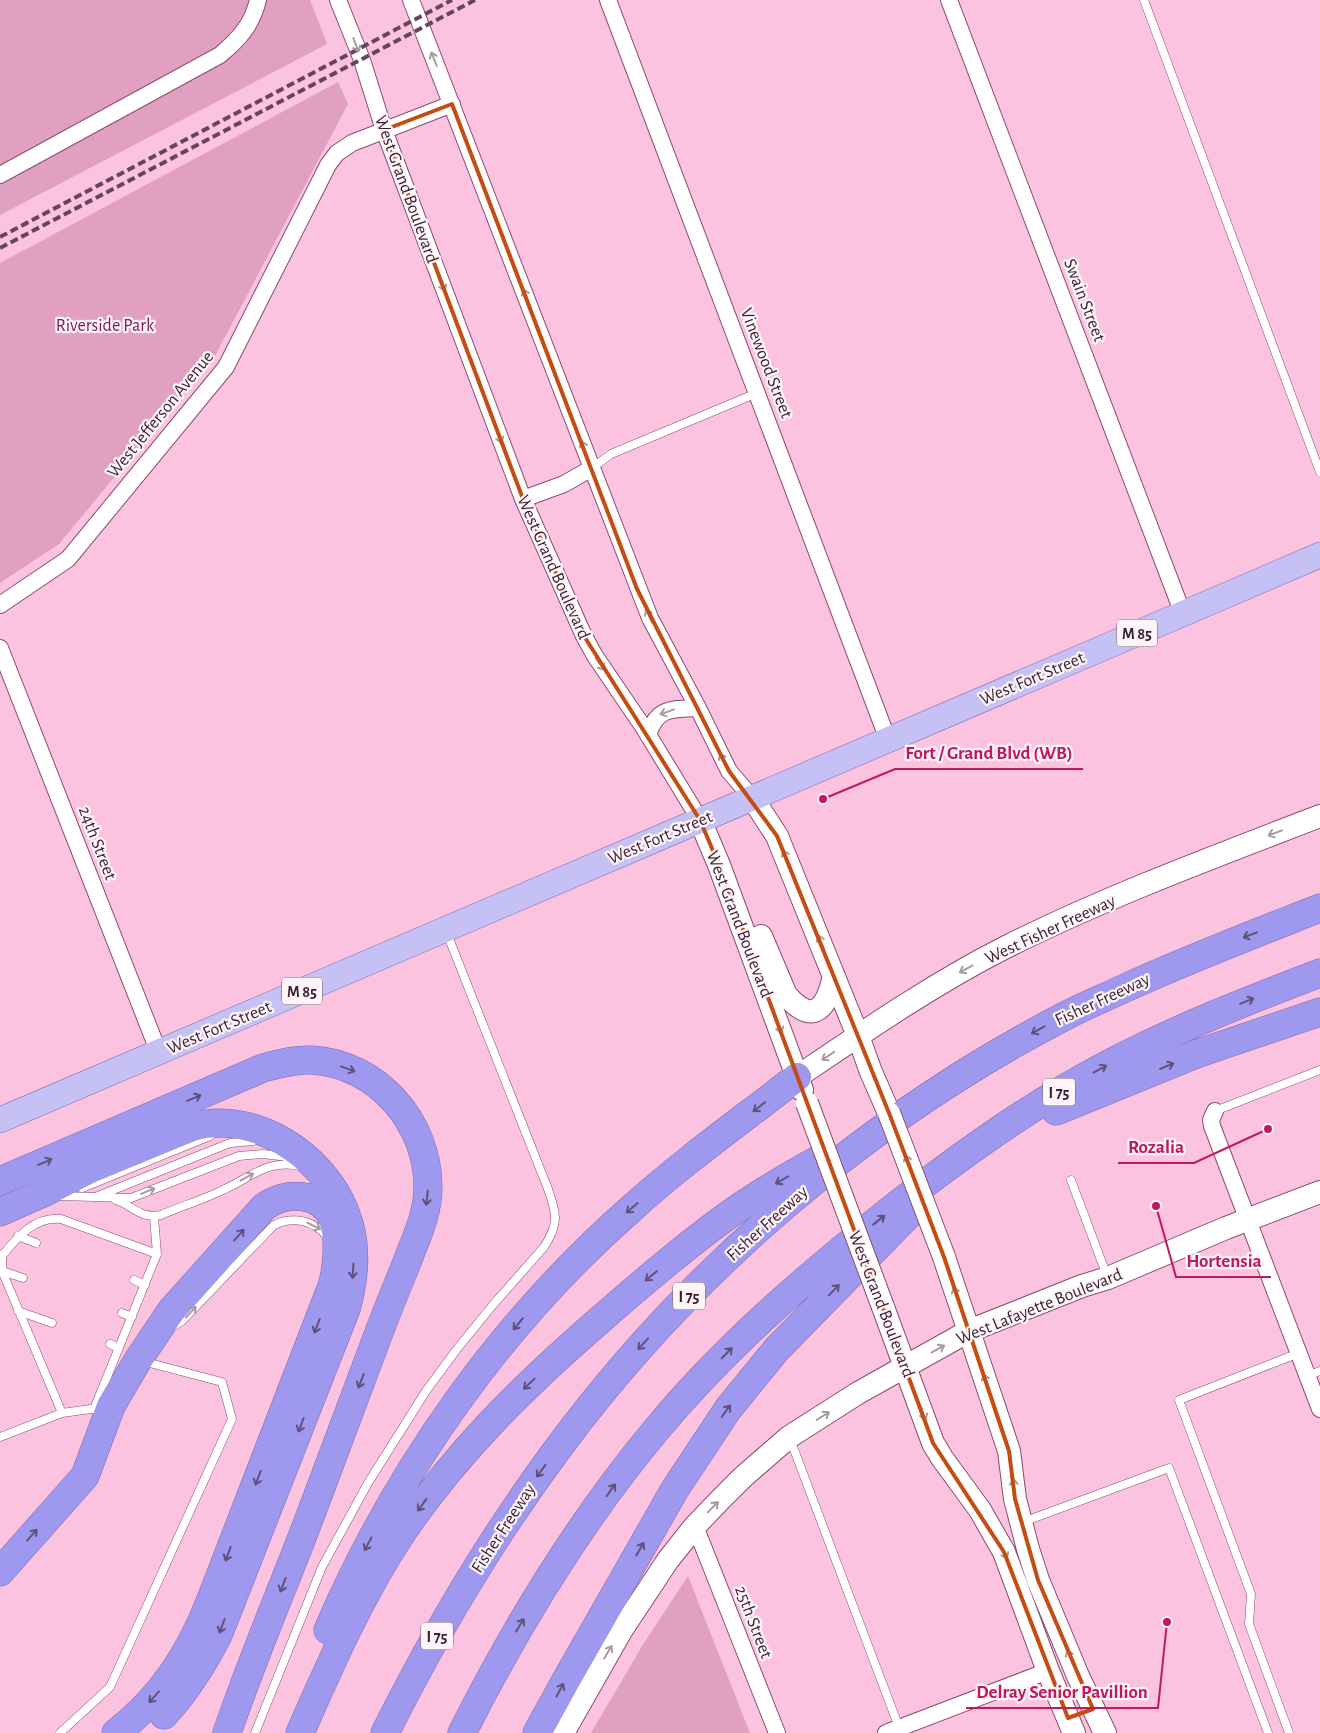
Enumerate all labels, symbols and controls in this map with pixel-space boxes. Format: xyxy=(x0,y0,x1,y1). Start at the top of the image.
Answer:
one-way arrow xyxy=(352,37,361,52)
one-way arrow xyxy=(429,52,438,67)
street label: West Grand Boulevard xyxy=(371,113,441,266)
street label: Swain Street xyxy=(1060,256,1108,345)
one-way arrow xyxy=(438,276,447,291)
one-way arrow xyxy=(521,289,530,304)
street label: Vinewood Street xyxy=(737,306,795,421)
park label: Riverside Park xyxy=(56,317,155,335)
street label: West Jefferson Avenue xyxy=(104,348,217,481)
one-way arrow xyxy=(495,428,504,443)
one-way arrow xyxy=(579,441,588,456)
street label: West Grand Boulevard xyxy=(513,493,593,642)
one-way arrow xyxy=(644,609,653,624)
road number: M 85 xyxy=(1117,620,1157,646)
street label: West Fort Street xyxy=(977,649,1088,709)
one-way arrow xyxy=(595,657,605,671)
one-way arrow xyxy=(660,708,675,717)
callout: Fort / Grand Blvd (WB) xyxy=(895,735,1083,769)
text: Fort / Grand Blvd (WB) xyxy=(905,744,1073,763)
one-way arrow xyxy=(718,753,728,768)
street label: 24th Street xyxy=(75,804,119,883)
street label: West Fort Street xyxy=(605,808,716,868)
one-way arrow xyxy=(1267,829,1283,838)
street label: West Grand Boulevard xyxy=(703,849,775,1000)
one-way arrow xyxy=(781,850,791,865)
street label: West Fisher Freeway xyxy=(983,892,1119,968)
one-way arrow xyxy=(1242,932,1257,941)
one-way arrow xyxy=(815,934,824,949)
one-way arrow xyxy=(959,965,974,975)
street label: Fisher Freeway xyxy=(1052,970,1153,1030)
road number: M 85 xyxy=(282,978,322,1004)
one-way arrow xyxy=(1239,996,1254,1005)
street label: West Fort Street xyxy=(164,998,275,1058)
one-way arrow xyxy=(774,1018,784,1033)
one-way arrow xyxy=(1031,1026,1045,1036)
one-way arrow xyxy=(821,1051,835,1061)
one-way arrow xyxy=(1159,1060,1174,1070)
one-way arrow xyxy=(1092,1064,1107,1074)
one-way arrow xyxy=(340,1065,356,1074)
road number: I 75 xyxy=(1043,1078,1075,1106)
one-way arrow xyxy=(186,1092,201,1102)
one-way arrow xyxy=(753,1101,766,1112)
callout: Rozalia xyxy=(1118,1129,1194,1163)
text: Rozalia xyxy=(1128,1138,1184,1157)
one-way arrow xyxy=(903,1155,912,1171)
one-way arrow xyxy=(37,1156,52,1166)
one-way arrow xyxy=(239,1171,253,1181)
one-way arrow xyxy=(775,1176,789,1186)
street label: Fisher Freeway xyxy=(724,1183,812,1265)
one-way arrow xyxy=(141,1186,156,1195)
one-way arrow xyxy=(422,1190,432,1206)
one-way arrow xyxy=(625,1202,638,1213)
one-way arrow xyxy=(872,1214,885,1225)
one-way arrow xyxy=(306,1222,321,1231)
one-way arrow xyxy=(233,1229,244,1242)
street label: West Grand Boulevard xyxy=(845,1229,917,1380)
callout: Hortensia xyxy=(1176,1243,1271,1277)
text: Hortensia xyxy=(1186,1252,1262,1271)
one-way arrow xyxy=(348,1263,357,1279)
street label: West Lafayette Boulevard xyxy=(954,1265,1125,1348)
one-way arrow xyxy=(644,1270,657,1282)
road number: I 75 xyxy=(673,1282,705,1310)
one-way arrow xyxy=(828,1283,840,1296)
one-way arrow xyxy=(951,1286,961,1302)
one-way arrow xyxy=(185,1306,197,1319)
one-way arrow xyxy=(513,1317,524,1330)
one-way arrow xyxy=(312,1319,321,1334)
one-way arrow xyxy=(637,1338,649,1351)
one-way arrow xyxy=(930,1344,945,1354)
one-way arrow xyxy=(721,1347,734,1359)
one-way arrow xyxy=(356,1372,365,1388)
one-way arrow xyxy=(981,1374,990,1390)
one-way arrow xyxy=(523,1378,535,1390)
one-way arrow xyxy=(721,1404,731,1418)
one-way arrow xyxy=(919,1404,928,1420)
one-way arrow xyxy=(816,1410,830,1420)
one-way arrow xyxy=(295,1417,304,1432)
one-way arrow xyxy=(536,1464,546,1478)
one-way arrow xyxy=(253,1469,262,1485)
one-way arrow xyxy=(1009,1479,1019,1495)
street label: Fisher Freeway xyxy=(468,1480,539,1576)
one-way arrow xyxy=(605,1484,616,1497)
one-way arrow xyxy=(417,1498,427,1512)
one-way arrow xyxy=(707,1500,719,1513)
one-way arrow xyxy=(26,1529,38,1542)
one-way arrow xyxy=(363,1537,373,1552)
one-way arrow xyxy=(636,1542,646,1556)
one-way arrow xyxy=(999,1544,1009,1559)
one-way arrow xyxy=(223,1546,232,1561)
one-way arrow xyxy=(278,1577,287,1593)
street label: 25th Street xyxy=(731,1584,775,1661)
one-way arrow xyxy=(516,1618,526,1632)
one-way arrow xyxy=(216,1619,225,1634)
road number: I 75 xyxy=(421,1622,453,1650)
one-way arrow xyxy=(603,1646,613,1660)
one-way arrow xyxy=(1065,1650,1074,1665)
callout: Delray Senior Pavillion xyxy=(966,1674,1158,1708)
one-way arrow xyxy=(556,1683,565,1698)
text: Delray Senior Pavillion xyxy=(976,1683,1148,1702)
one-way arrow xyxy=(148,1691,160,1704)

